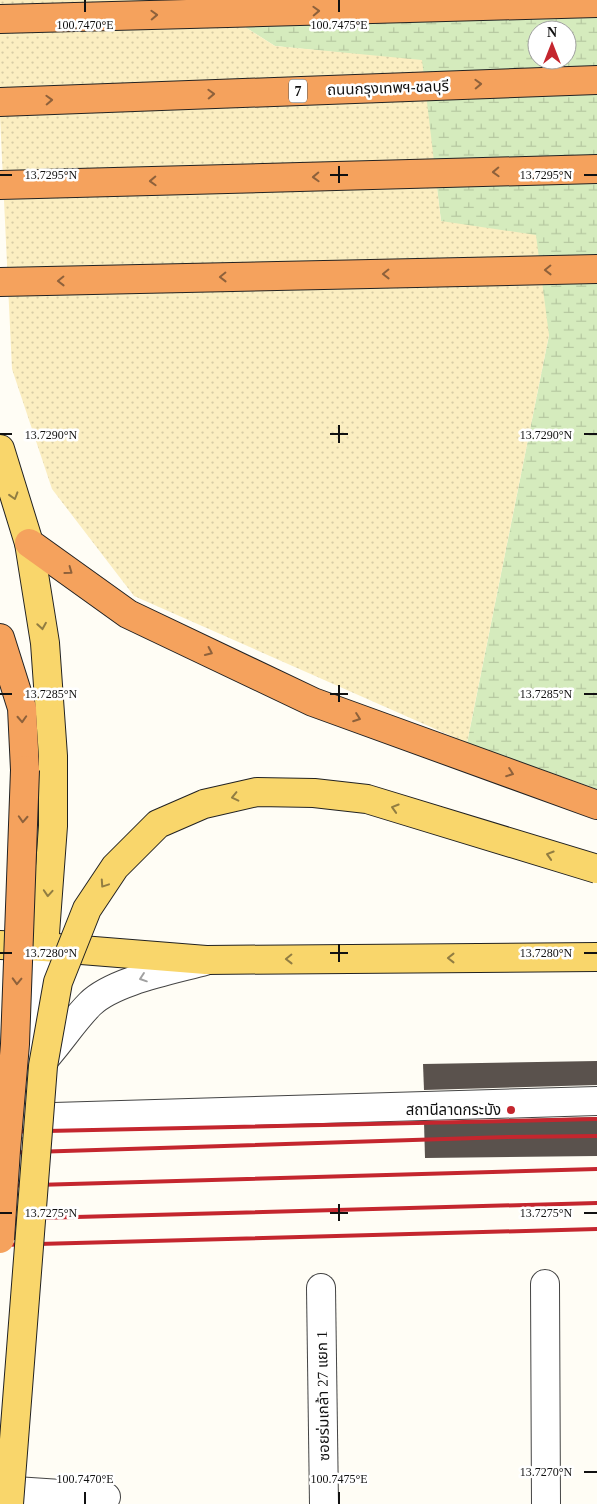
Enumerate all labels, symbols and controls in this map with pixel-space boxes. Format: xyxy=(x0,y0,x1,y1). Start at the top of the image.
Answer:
one-way arrow xyxy=(312,5,320,16)
one-way arrow xyxy=(150,10,158,20)
text: 100.7470°E xyxy=(56,18,114,32)
text: 100.7475°E xyxy=(310,18,368,32)
north arrow xyxy=(527,20,577,70)
text: N xyxy=(547,25,557,40)
street label: ถนนกรุงเทพฯ-ชลบุรี xyxy=(327,78,449,99)
one-way arrow xyxy=(475,79,483,90)
road number: 7 xyxy=(289,80,307,102)
one-way arrow xyxy=(207,89,215,100)
one-way arrow xyxy=(45,95,53,106)
one-way arrow xyxy=(492,167,500,177)
text: 13.7295°N xyxy=(25,168,78,182)
text: 13.7295°N xyxy=(520,168,573,182)
one-way arrow xyxy=(312,172,320,182)
one-way arrow xyxy=(149,176,157,186)
one-way arrow xyxy=(544,265,552,276)
one-way arrow xyxy=(382,269,390,279)
one-way arrow xyxy=(219,272,227,282)
one-way arrow xyxy=(57,275,65,286)
text: 13.7290°N xyxy=(25,428,78,442)
text: 13.7290°N xyxy=(520,428,573,442)
one-way arrow xyxy=(9,491,19,500)
one-way arrow xyxy=(63,565,72,575)
one-way arrow xyxy=(36,622,47,630)
one-way arrow xyxy=(204,646,213,657)
text: 13.7285°N xyxy=(25,687,78,701)
text: 13.7285°N xyxy=(520,687,573,701)
one-way arrow xyxy=(352,712,361,722)
one-way arrow xyxy=(17,715,28,723)
one-way arrow xyxy=(505,767,514,777)
one-way arrow xyxy=(230,791,239,802)
one-way arrow xyxy=(391,803,399,813)
one-way arrow xyxy=(18,816,28,823)
one-way arrow xyxy=(547,850,555,860)
one-way arrow xyxy=(101,878,110,888)
one-way arrow xyxy=(42,889,53,897)
text: 13.7280°N xyxy=(25,946,78,960)
text: 13.7280°N xyxy=(520,946,573,960)
one-way arrow xyxy=(447,953,455,963)
one-way arrow xyxy=(285,954,292,964)
one-way arrow xyxy=(139,973,147,983)
one-way arrow xyxy=(12,978,23,986)
place label: สถานีลาดกระบัง xyxy=(406,1102,501,1118)
marker: สถานีลาดกระบัง xyxy=(505,1104,517,1116)
text: 13.7275°N xyxy=(25,1206,78,1220)
text: 13.7275°N xyxy=(520,1206,573,1220)
street label: ซอยร่มเกล้า 27 แยก 1 xyxy=(313,1331,332,1461)
text: 13.7270°N xyxy=(520,1465,573,1479)
text: 100.7470°E xyxy=(56,1472,114,1486)
text: 100.7475°E xyxy=(310,1472,368,1486)

